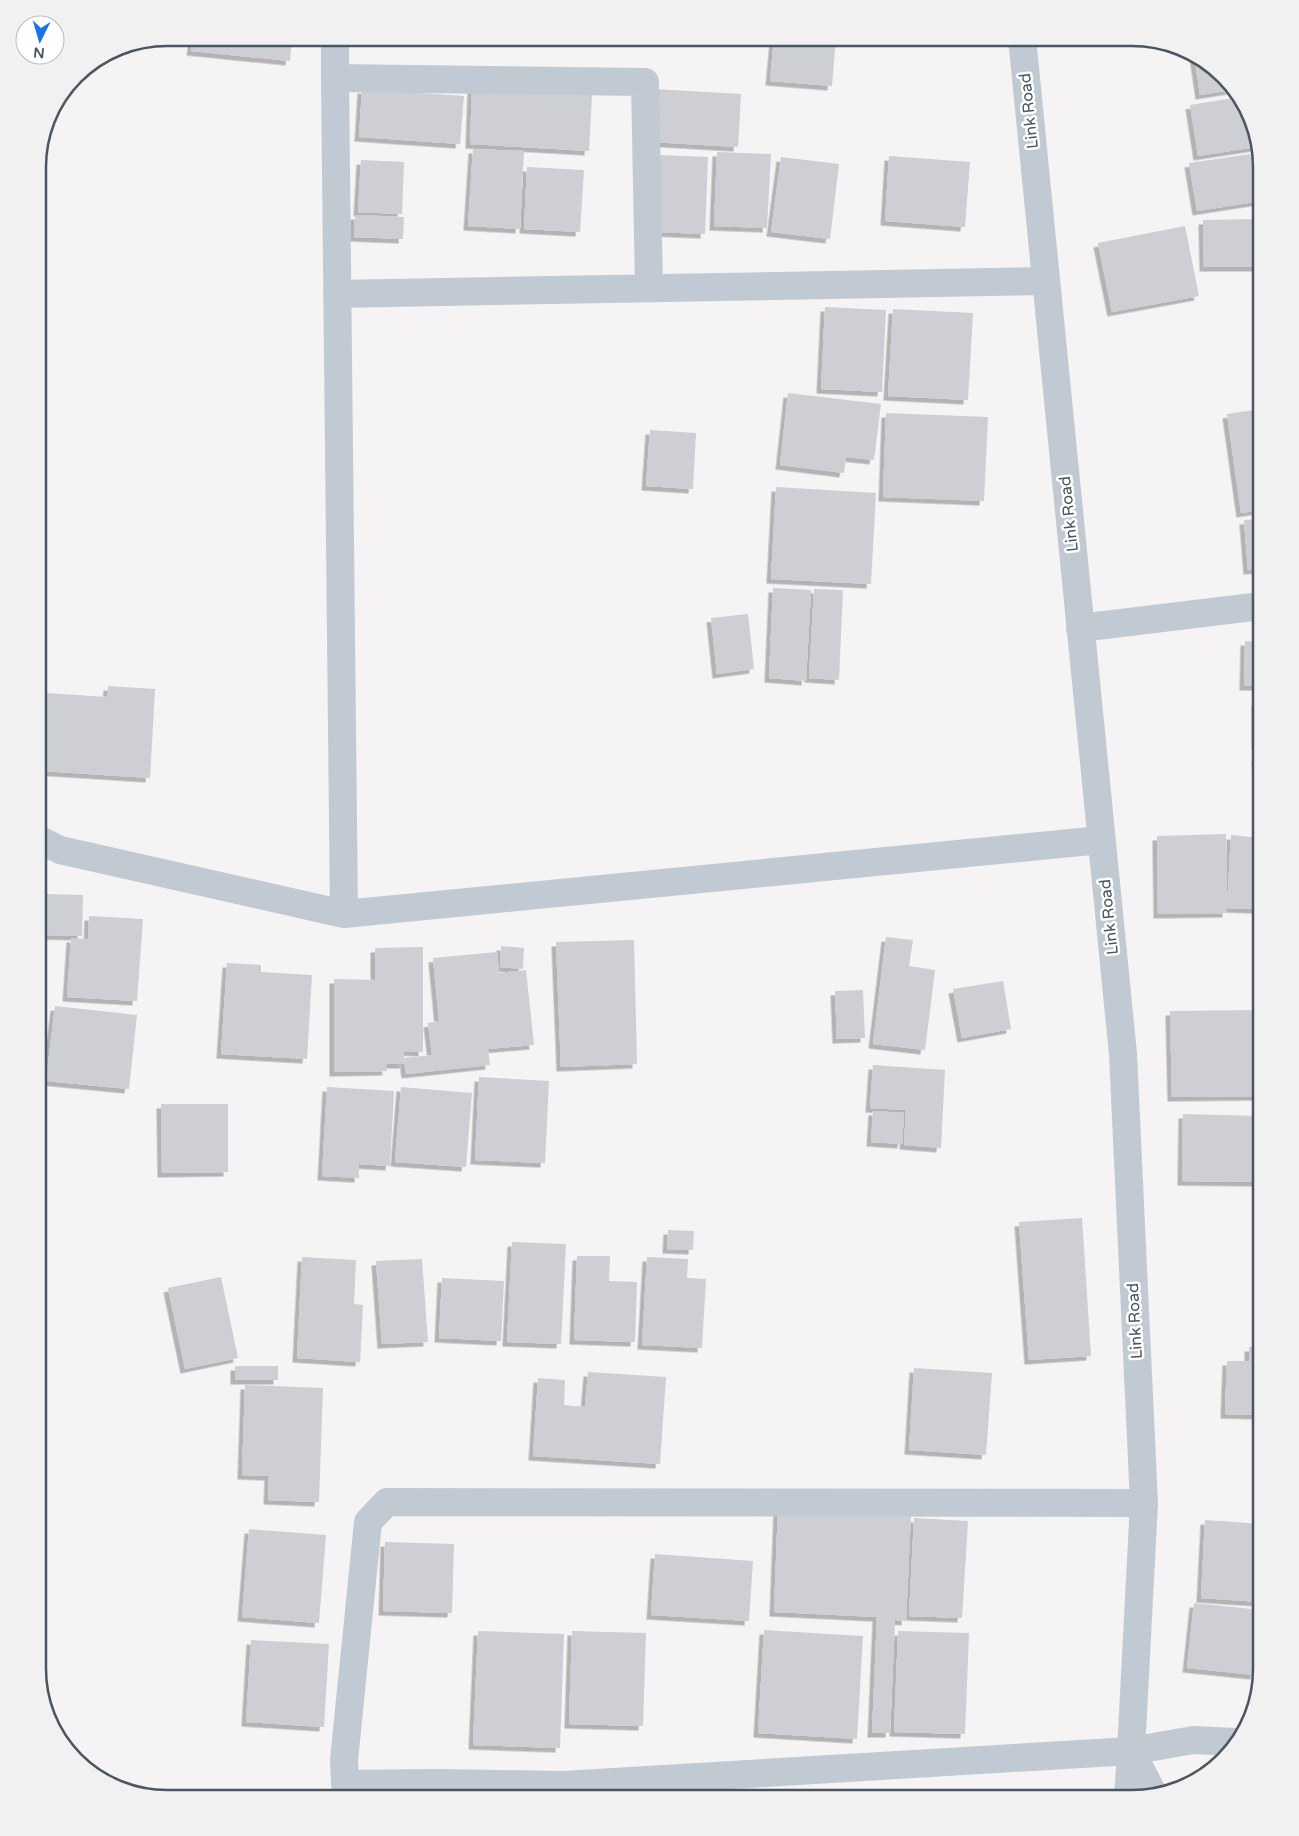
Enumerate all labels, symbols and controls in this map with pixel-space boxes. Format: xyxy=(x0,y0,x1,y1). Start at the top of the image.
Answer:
north arrow xyxy=(15,15,65,65)
text: N xyxy=(33,43,45,61)
street label: Link Road xyxy=(1015,72,1043,150)
street label: Link Road xyxy=(1055,475,1083,553)
street label: Link Road xyxy=(1095,878,1123,956)
street label: Link Road xyxy=(1123,1283,1147,1359)

